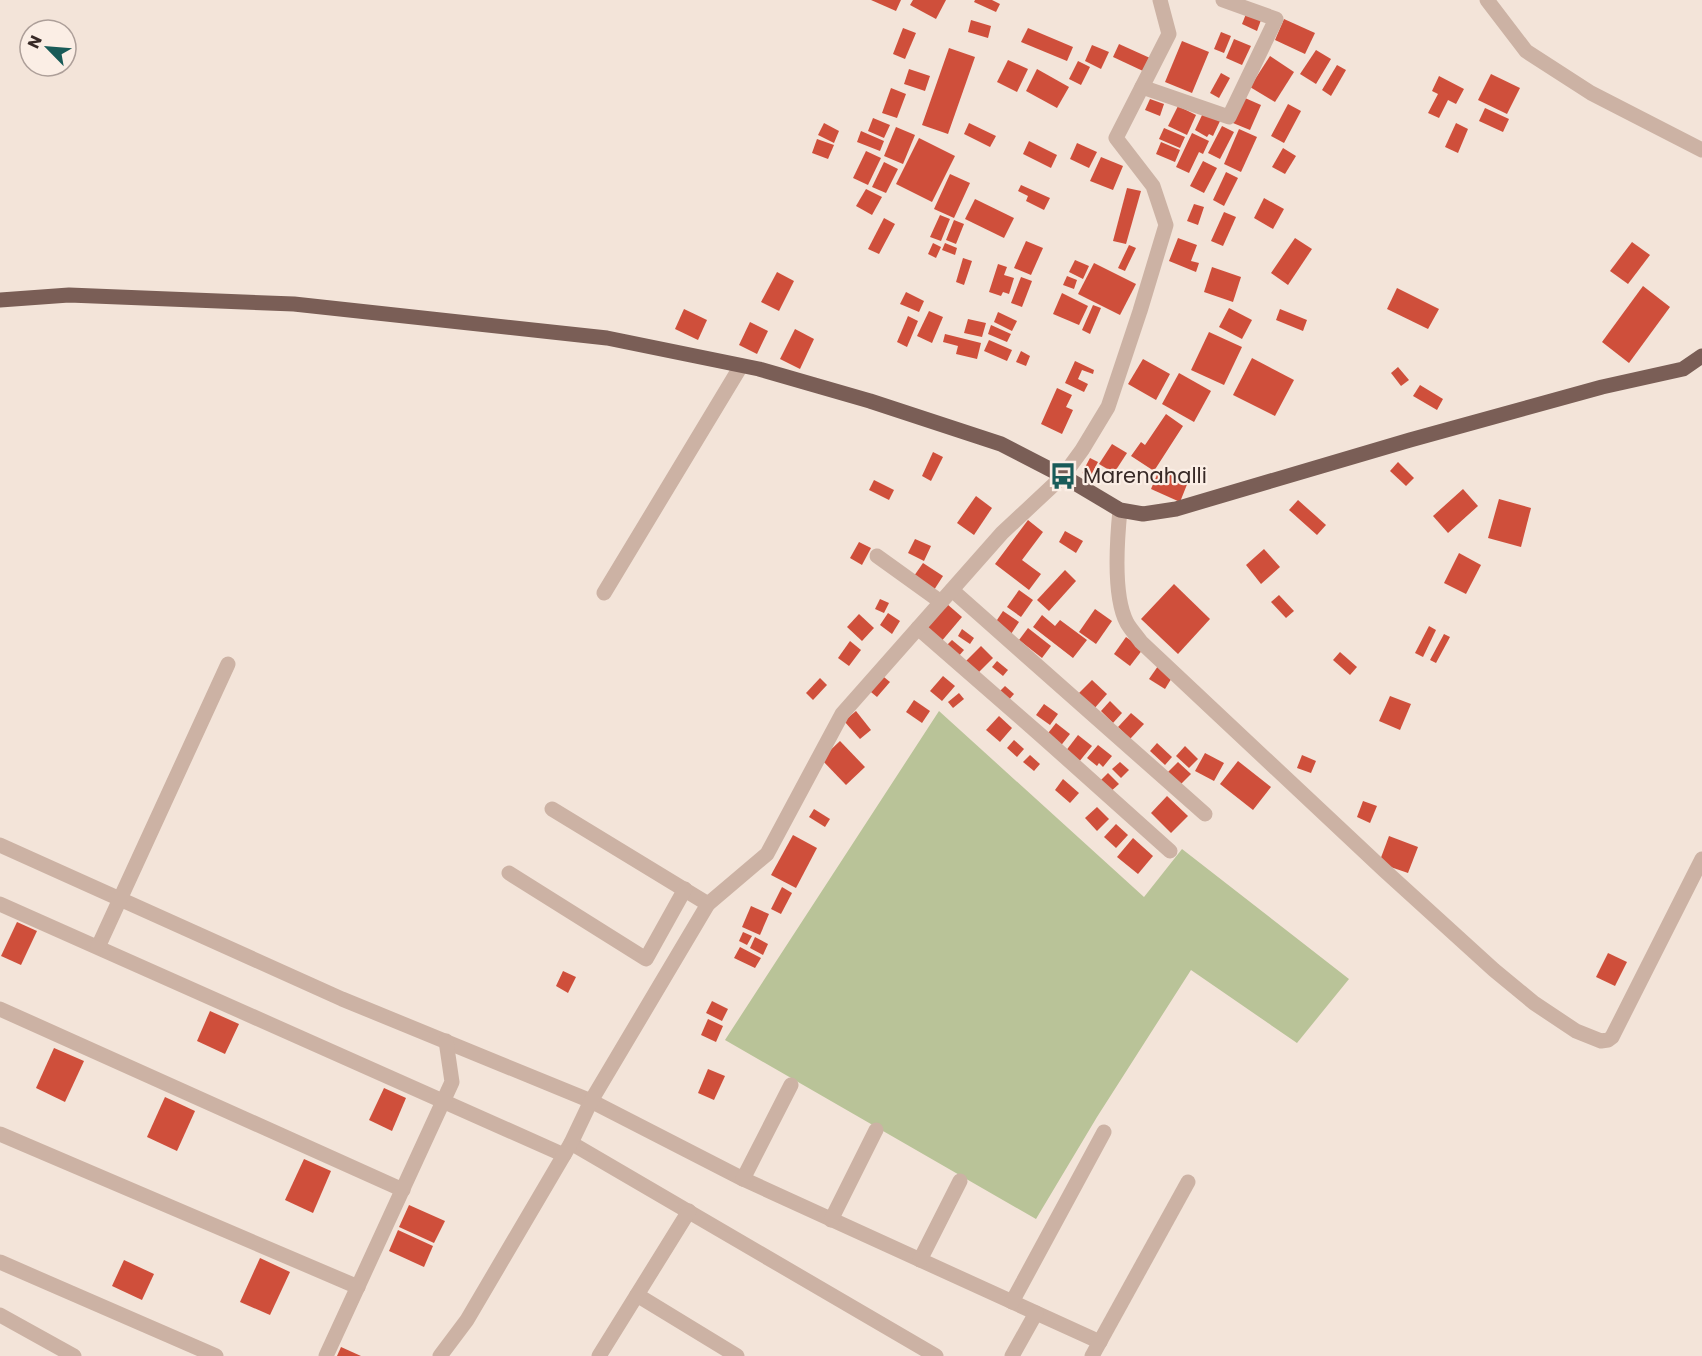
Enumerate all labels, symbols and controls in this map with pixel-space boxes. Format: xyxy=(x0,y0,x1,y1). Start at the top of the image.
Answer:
north arrow xyxy=(18,18,78,78)
text: N xyxy=(22,32,48,52)
bus stop icon: Marenahalli xyxy=(1048,461,1078,491)
place label: Marenahalli xyxy=(1083,461,1207,490)

